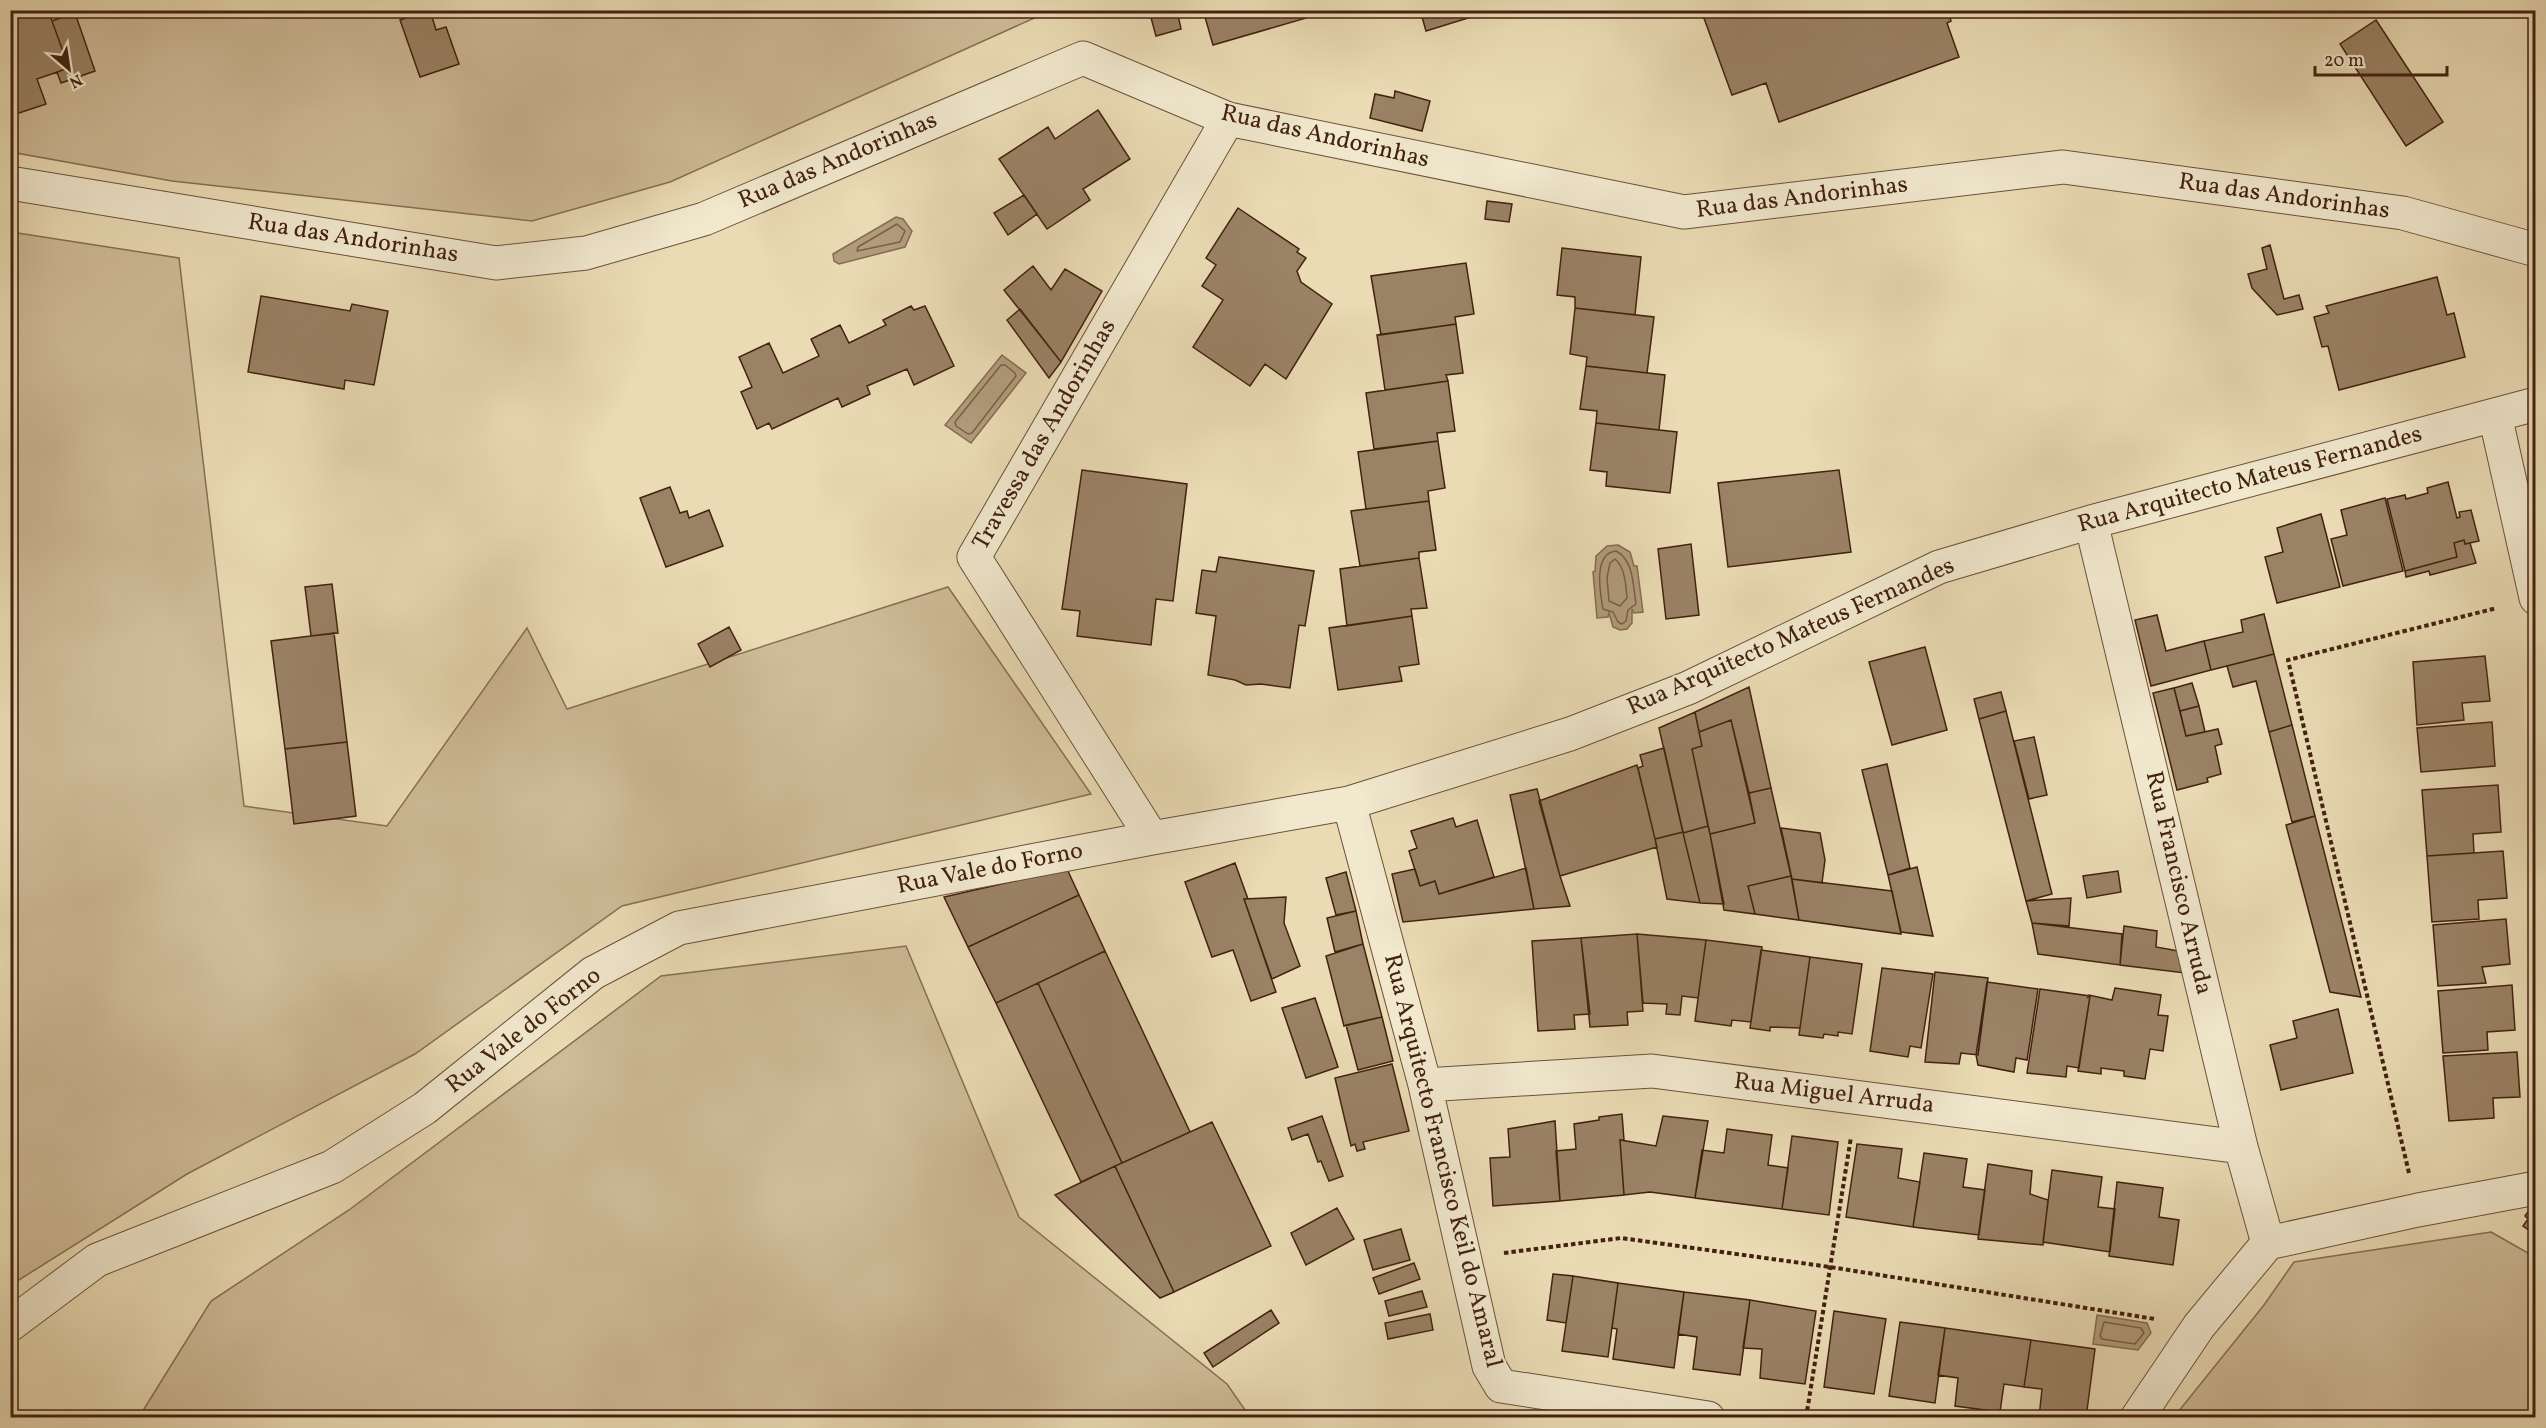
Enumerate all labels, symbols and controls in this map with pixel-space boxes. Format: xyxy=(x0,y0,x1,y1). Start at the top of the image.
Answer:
north arrow xyxy=(39,39,99,99)
scale bar xyxy=(2315,39,2447,77)
text: 20 m xyxy=(2324,49,2364,74)
text: N xyxy=(65,68,86,93)
street label: Rua das Andorinhas xyxy=(1217,96,1433,178)
street label: Rua das Andorinhas xyxy=(733,104,943,218)
street label: Rua das Andorinhas xyxy=(2176,165,2392,229)
street label: Rua das Andorinhas xyxy=(1694,168,1910,228)
street label: Rua das Andorinhas xyxy=(245,206,461,272)
street label: Travessa das Andorinhas xyxy=(965,313,1125,557)
street label: Rua Arquitecto Mateus Fernandes xyxy=(2074,418,2426,542)
street label: Rua Arquitecto Mateus Fernandes xyxy=(1622,549,1960,725)
street label: Rua Francisco Arruda xyxy=(2136,768,2220,998)
street label: Rua Vale do Forno xyxy=(894,834,1086,904)
street label: Rua Arquitecto Francisco Keil do Amaral xyxy=(1374,950,1510,1372)
street label: Rua Vale do Forno xyxy=(439,959,609,1103)
street label: Rua Miguel Arruda xyxy=(1732,1065,1936,1123)

